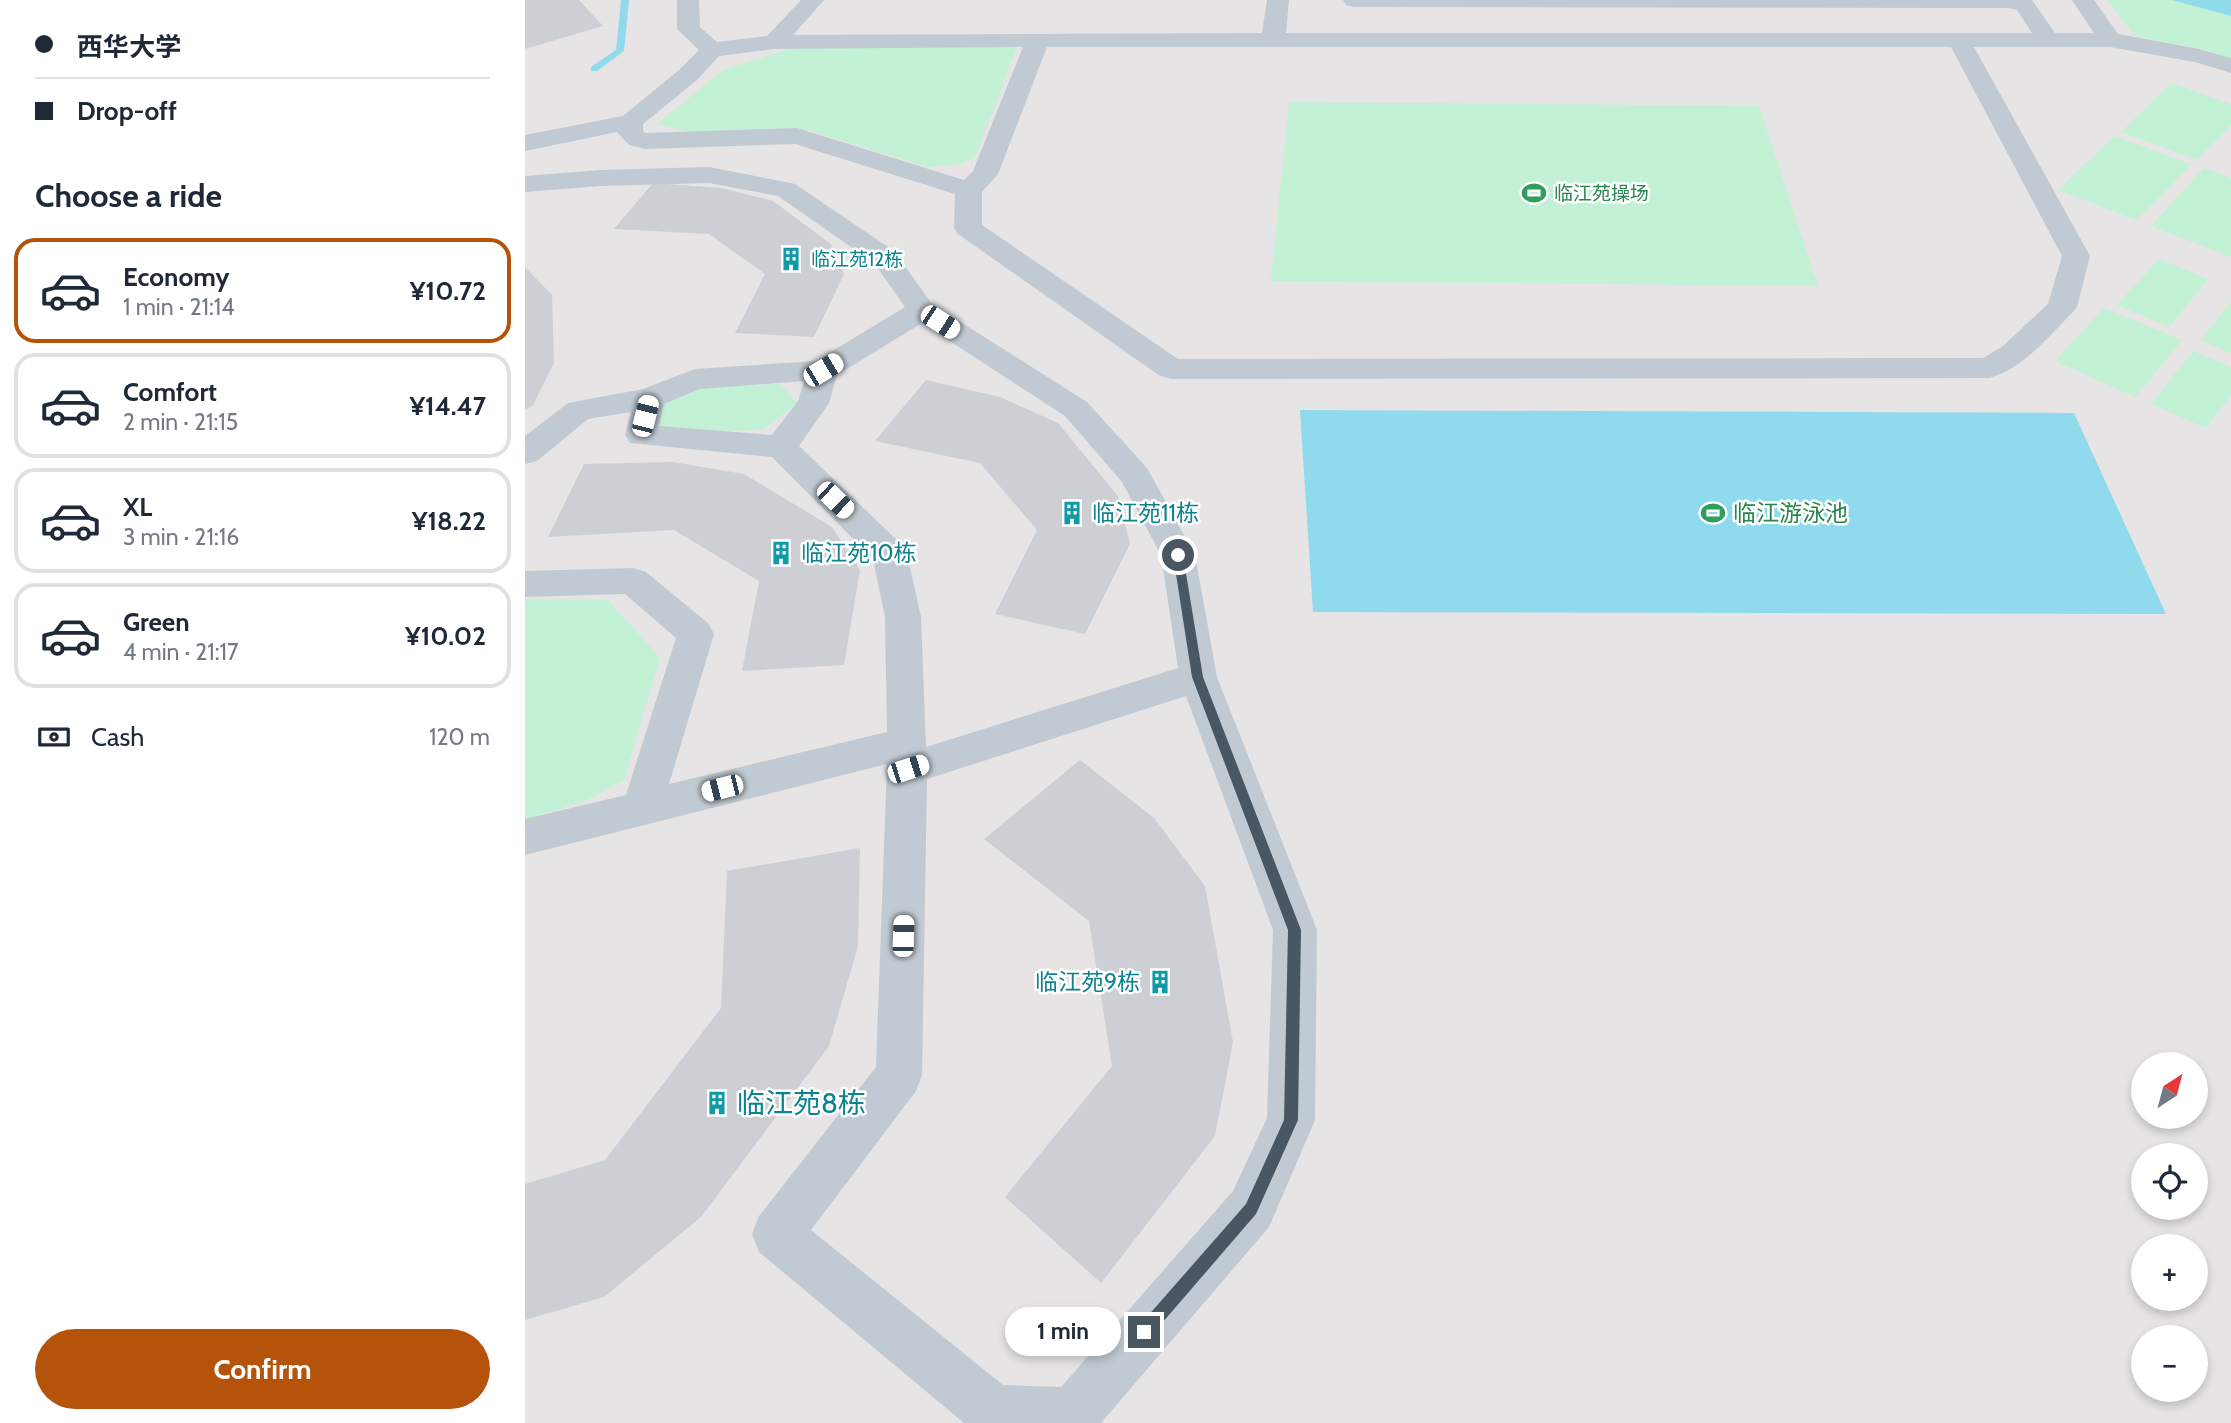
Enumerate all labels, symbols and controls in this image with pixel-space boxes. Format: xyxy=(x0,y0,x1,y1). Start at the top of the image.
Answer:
text: 西华大学 xyxy=(77,31,181,63)
text: Drop-off xyxy=(77,95,177,127)
text: Choose a ride xyxy=(35,176,222,215)
sports icon: 临江苑操场 xyxy=(1520,179,1548,207)
place label: 临江苑操场 xyxy=(1554,182,1649,205)
building icon: 临江苑12栋 xyxy=(777,245,805,273)
place label: 临江苑12栋 xyxy=(811,248,903,271)
icon: car xyxy=(39,259,102,322)
text: Economy xyxy=(123,261,229,293)
text: ¥10.72 xyxy=(410,275,486,307)
text: 1 min · 21:14 xyxy=(123,293,235,321)
car xyxy=(917,302,964,342)
car xyxy=(800,350,847,390)
icon: car xyxy=(39,374,102,437)
text: Comfort xyxy=(123,376,217,408)
text: ¥14.47 xyxy=(409,390,486,422)
car xyxy=(630,393,661,439)
text: 2 min · 21:15 xyxy=(123,408,238,436)
car xyxy=(813,478,858,522)
icon: car xyxy=(39,489,102,552)
text: XL xyxy=(123,491,152,523)
building icon: 临江苑11栋 xyxy=(1058,499,1086,527)
place label: 临江苑11栋 xyxy=(1092,499,1199,527)
sports icon: 临江游泳池 xyxy=(1699,499,1727,527)
place label: 临江游泳池 xyxy=(1733,499,1848,527)
text: ¥18.22 xyxy=(412,505,486,537)
text: 3 min · 21:16 xyxy=(123,523,239,551)
building icon: 临江苑10栋 xyxy=(767,539,795,567)
place label: 临江苑10栋 xyxy=(801,539,917,567)
route start xyxy=(1162,539,1194,571)
icon: car xyxy=(39,604,102,667)
text: Green xyxy=(123,606,190,638)
text: ¥10.02 xyxy=(405,620,486,652)
text: 4 min · 21:17 xyxy=(123,638,239,666)
icon: cash xyxy=(35,718,73,756)
text: Cash xyxy=(91,721,144,753)
text: 120 m xyxy=(429,723,490,751)
car xyxy=(885,753,932,785)
car xyxy=(700,773,745,803)
car xyxy=(892,915,915,957)
place label: 临江苑9栋 xyxy=(1035,968,1140,996)
building icon: 临江苑9栋 xyxy=(1146,968,1174,996)
north arrow xyxy=(2131,1052,2209,1129)
map controls xyxy=(2131,1052,2208,1402)
place label: 临江苑8栋 xyxy=(737,1086,866,1120)
building icon: 临江苑8栋 xyxy=(703,1089,731,1117)
button: locate xyxy=(2131,1143,2208,1220)
button: + xyxy=(2131,1234,2208,1311)
callout: 1 min xyxy=(1004,1308,1119,1356)
route end xyxy=(1128,1316,1160,1348)
text: 1 min xyxy=(1037,1317,1089,1345)
button: − xyxy=(2131,1325,2208,1402)
button: Confirm xyxy=(35,1329,490,1409)

